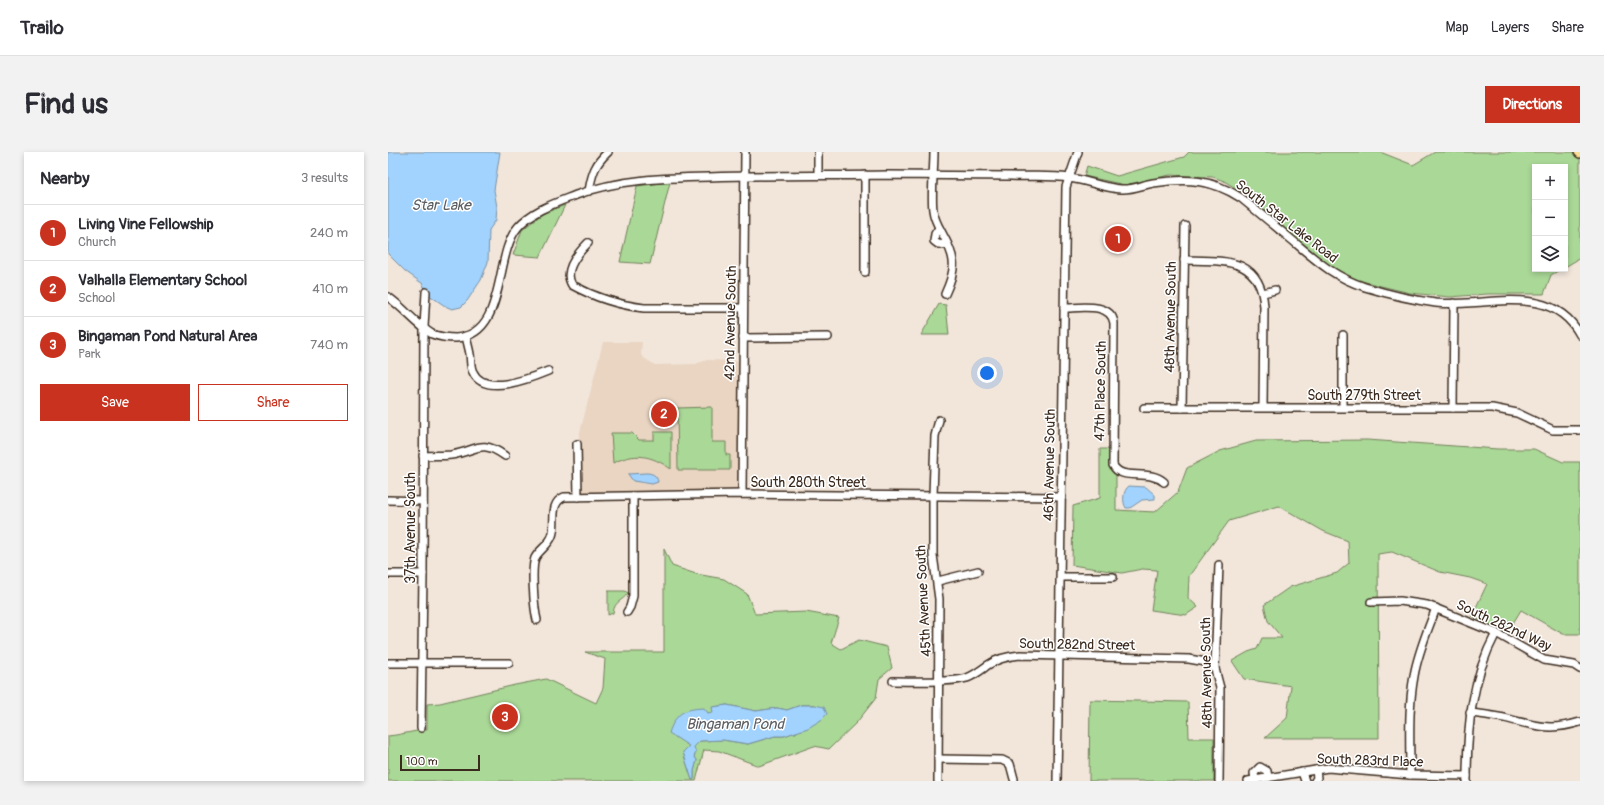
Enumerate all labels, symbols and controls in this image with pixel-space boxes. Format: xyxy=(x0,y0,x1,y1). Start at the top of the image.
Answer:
text: Trailo xyxy=(20,16,64,40)
text: Map xyxy=(1446,19,1469,36)
text: Layers xyxy=(1491,19,1529,36)
text: Share xyxy=(1551,19,1584,36)
button: Directions xyxy=(1485,86,1580,123)
text: Find us xyxy=(24,87,108,122)
map controls xyxy=(1532,164,1568,272)
button: + xyxy=(1532,164,1568,200)
text: Nearby xyxy=(40,168,89,189)
text: 3 results xyxy=(301,170,348,186)
street label: South Star Lake Road xyxy=(1232,176,1341,267)
water label: Star Lake xyxy=(411,196,472,215)
button: − xyxy=(1532,200,1568,236)
text: Living Vine Fellowship xyxy=(78,215,214,234)
pin: 1 xyxy=(1105,224,1131,254)
text: 1 xyxy=(50,225,56,241)
text: 240 m xyxy=(310,225,348,241)
text: Church xyxy=(78,234,116,250)
button: layers xyxy=(1532,236,1568,272)
street label: 48th Avenue South xyxy=(1161,261,1180,373)
street label: 42nd Avenue South xyxy=(721,265,740,381)
text: Valhalla Elementary School xyxy=(78,271,247,290)
text: 2 xyxy=(49,281,57,297)
text: 410 m xyxy=(312,281,348,297)
text: School xyxy=(78,290,115,306)
text: Bingaman Pond Natural Area xyxy=(78,327,257,346)
text: 3 xyxy=(49,337,57,353)
text: 740 m xyxy=(310,337,348,353)
street label: 47th Place South xyxy=(1091,341,1110,441)
text: Park xyxy=(78,346,101,362)
your location xyxy=(977,363,997,383)
button: Save xyxy=(40,384,190,421)
button: Share xyxy=(198,384,348,421)
street label: South 279th Street xyxy=(1307,387,1421,404)
pin: 2 xyxy=(651,399,677,429)
street label: 46th Avenue South xyxy=(1040,409,1059,521)
street label: 37th Avenue South xyxy=(402,472,419,584)
street label: South 280th Street xyxy=(750,474,866,491)
street label: 45th Avenue South xyxy=(912,545,935,657)
street label: South 282nd Way xyxy=(1454,596,1554,655)
street label: 48th Avenue South xyxy=(1197,617,1216,729)
street label: South 282nd Street xyxy=(1019,635,1136,654)
pin: 3 xyxy=(492,702,518,732)
water label: Bingaman Pond xyxy=(686,715,785,734)
street label: South 283rd Place xyxy=(1316,750,1424,771)
scale bar xyxy=(400,753,480,772)
text: 100 m xyxy=(406,755,437,768)

